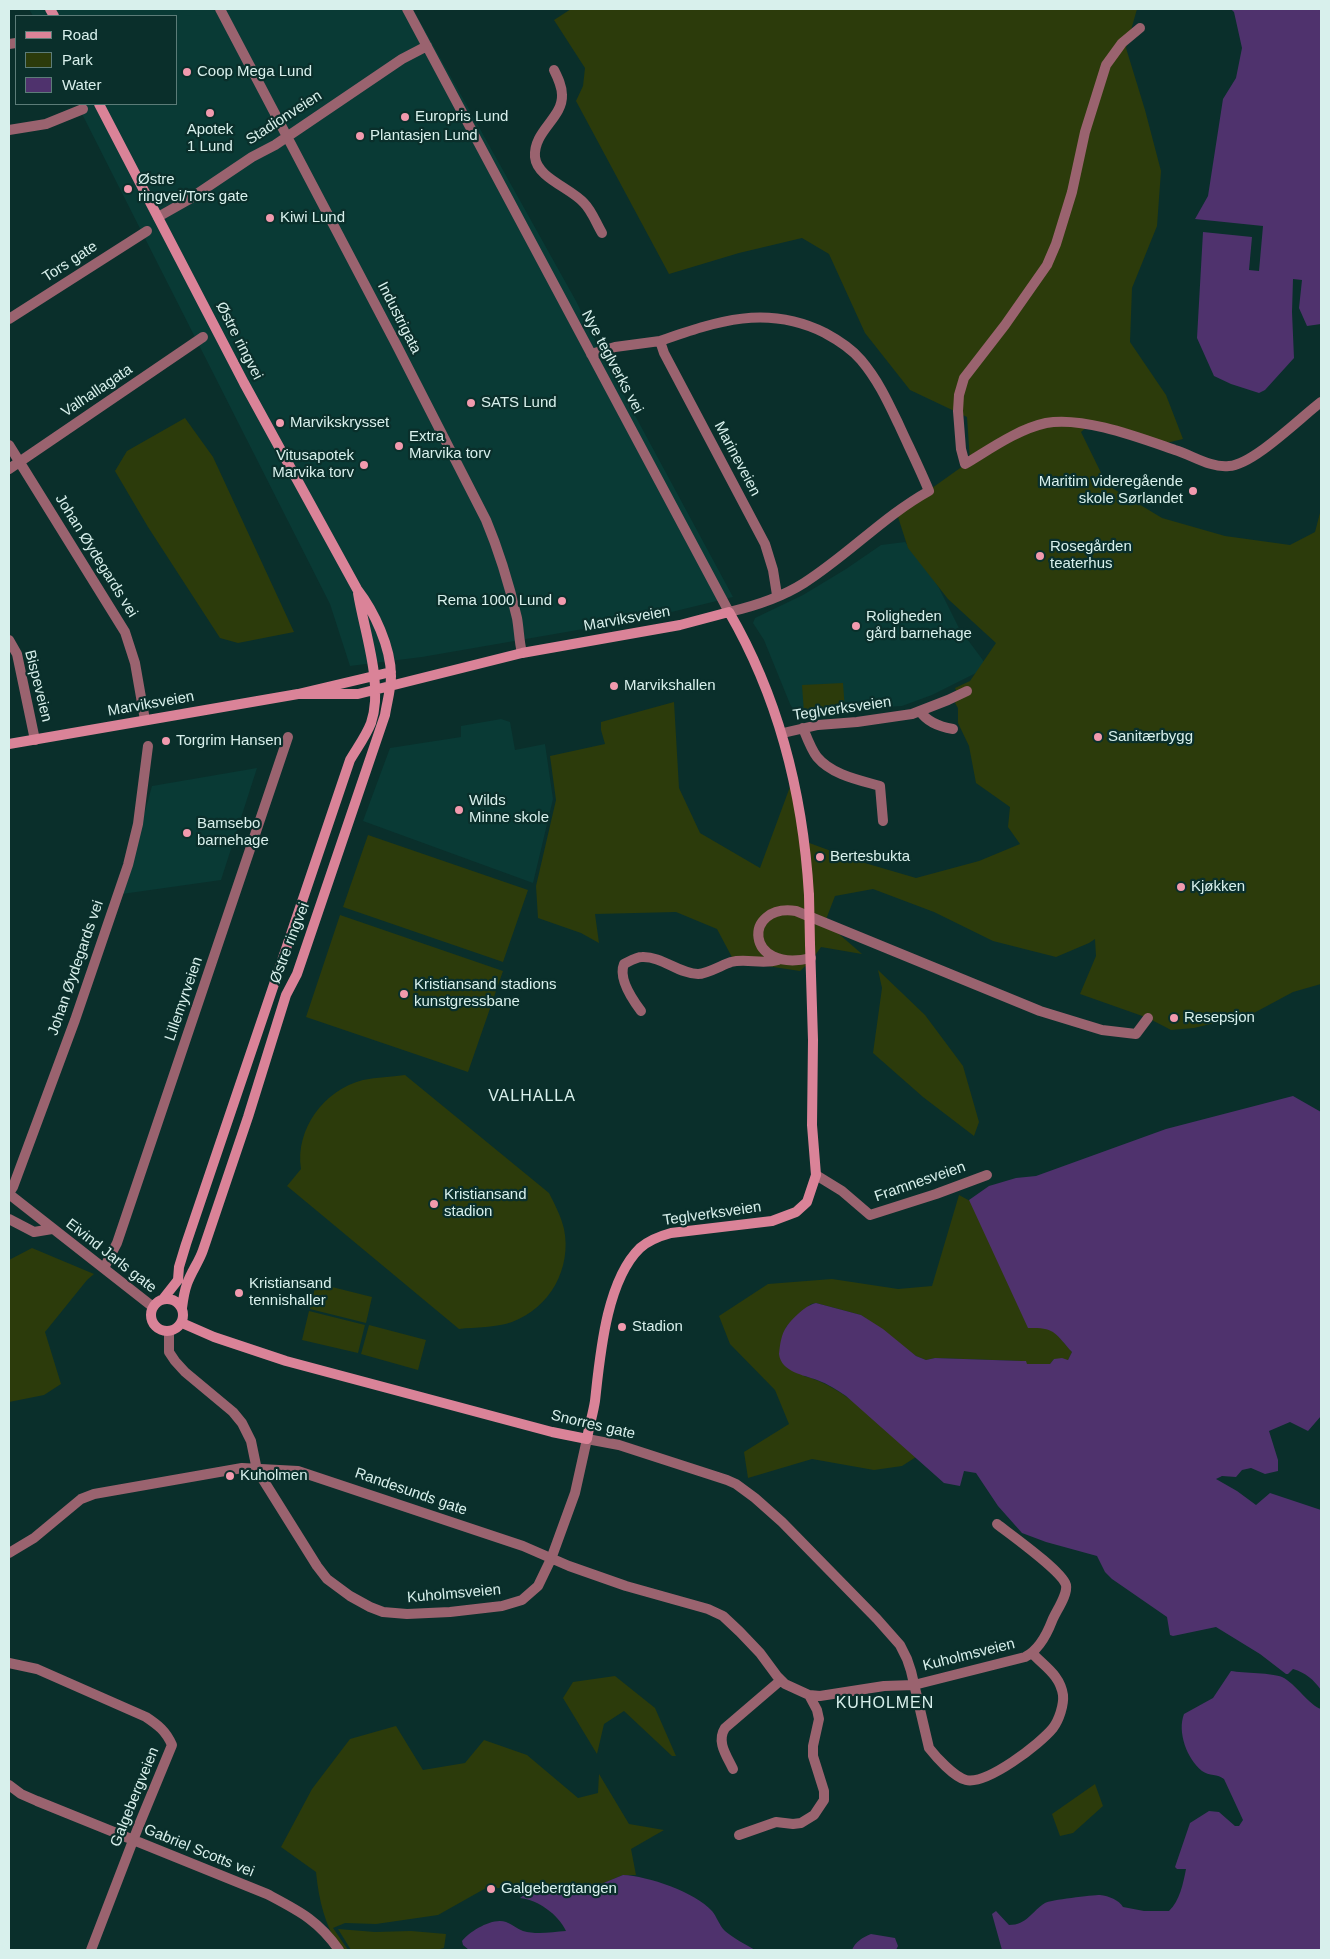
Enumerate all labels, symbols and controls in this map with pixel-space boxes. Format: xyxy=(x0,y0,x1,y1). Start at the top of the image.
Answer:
legend xyxy=(15,15,178,105)
text: Road xyxy=(62,26,98,43)
text: Park xyxy=(62,51,93,68)
place label: Coop Mega Lund xyxy=(197,63,312,81)
marker: Coop Mega Lund xyxy=(181,66,193,78)
text: Water xyxy=(62,76,101,93)
street label: Stadionveien xyxy=(243,87,325,149)
marker: Apotek 1 Lund xyxy=(204,107,216,119)
place label: Europris Lund xyxy=(415,108,508,126)
marker: Europris Lund xyxy=(399,111,411,123)
place label: Apotek 1 Lund xyxy=(187,121,233,156)
place label: Plantasjen Lund xyxy=(370,127,478,145)
marker: Plantasjen Lund xyxy=(354,130,366,142)
place label: Østre ringvei/Tors gate xyxy=(138,171,248,206)
marker: Østre ringvei/Tors gate xyxy=(122,183,134,195)
place label: Kiwi Lund xyxy=(280,209,345,227)
marker: Kiwi Lund xyxy=(264,212,276,224)
street label: Tors gate xyxy=(39,238,101,286)
street label: Industrigata xyxy=(373,279,425,357)
street label: Østre ringvei xyxy=(212,299,266,383)
street label: Nye teglverks vei xyxy=(577,307,647,417)
street label: Valhallagata xyxy=(58,361,136,421)
place label: SATS Lund xyxy=(481,394,557,412)
marker: SATS Lund xyxy=(465,397,477,409)
place label: Marvikskrysset xyxy=(290,414,389,432)
marker: Marvikskrysset xyxy=(274,417,286,429)
street label: Marineveien xyxy=(710,419,764,499)
place label: Extra Marvika torv xyxy=(409,428,491,463)
marker: Extra Marvika torv xyxy=(393,440,405,452)
place label: Vitusapotek Marvika torv xyxy=(272,447,354,482)
marker: Vitusapotek Marvika torv xyxy=(358,459,370,471)
place label: Maritim videregående skole Sørlandet xyxy=(1039,473,1183,508)
marker: Maritim videregående skole Sørlandet xyxy=(1187,485,1199,497)
street label: Johan Øydegards vei xyxy=(51,491,141,621)
place label: Rosegården teaterhus xyxy=(1050,538,1132,573)
marker: Rosegården teaterhus xyxy=(1034,550,1046,562)
place label: Rema 1000 Lund xyxy=(437,592,552,610)
marker: Rema 1000 Lund xyxy=(556,595,568,607)
street label: Marviksveien xyxy=(582,603,672,635)
place label: Roligheden gård barnehage xyxy=(866,608,972,643)
marker: Roligheden gård barnehage xyxy=(850,620,862,632)
street label: Bispeveien xyxy=(20,648,56,724)
place label: Marvikshallen xyxy=(624,677,716,695)
marker: Marvikshallen xyxy=(608,680,620,692)
street label: Marviksveien xyxy=(106,688,196,720)
street label: Teglverksveien xyxy=(792,693,892,725)
place label: Sanitærbygg xyxy=(1108,728,1193,746)
marker: Sanitærbygg xyxy=(1092,731,1104,743)
place label: Torgrim Hansen xyxy=(176,732,282,750)
marker: Torgrim Hansen xyxy=(160,735,172,747)
place label: Wilds Minne skole xyxy=(469,792,549,827)
marker: Wilds Minne skole xyxy=(453,804,465,816)
place label: Bamsebo barnehage xyxy=(197,815,269,850)
marker: Bamsebo barnehage xyxy=(181,827,193,839)
place label: Bertesbukta xyxy=(830,848,910,866)
marker: Bertesbukta xyxy=(814,851,826,863)
place label: Kjøkken xyxy=(1191,878,1245,896)
marker: Kjøkken xyxy=(1175,881,1187,893)
street label: Johan Øydegards vei xyxy=(44,898,108,1038)
street label: Østre ringvei xyxy=(266,900,314,986)
street label: Lillemyrveien xyxy=(161,955,207,1043)
place label: Kristiansand stadions kunstgressbane xyxy=(414,976,557,1011)
marker: Kristiansand stadions kunstgressbane xyxy=(398,988,410,1000)
place label: Resepsjon xyxy=(1184,1009,1255,1027)
marker: Resepsjon xyxy=(1168,1012,1180,1024)
district label: VALHALLA xyxy=(487,1087,577,1107)
street label: Framnesveien xyxy=(872,1158,968,1206)
place label: Kristiansand stadion xyxy=(444,1186,527,1221)
marker: Kristiansand stadion xyxy=(428,1198,440,1210)
street label: Teglverksveien xyxy=(662,1198,762,1230)
street label: Eivind Jarls gate xyxy=(62,1215,160,1297)
place label: Kristiansand tennishaller xyxy=(249,1275,332,1310)
marker: Kristiansand tennishaller xyxy=(233,1287,245,1299)
place label: Stadion xyxy=(632,1318,683,1336)
marker: Stadion xyxy=(616,1321,628,1333)
street label: Snorres gate xyxy=(549,1407,637,1443)
street label: Randesunds gate xyxy=(352,1464,470,1520)
place label: Kuholmen xyxy=(240,1467,308,1485)
marker: Kuholmen xyxy=(224,1470,236,1482)
street label: Kuholmsveien xyxy=(406,1581,502,1607)
street label: Kuholmsveien xyxy=(921,1635,1017,1675)
district label: KUHOLMEN xyxy=(835,1694,935,1714)
street label: Galgebergveien xyxy=(107,1745,163,1849)
street label: Gabriel Scotts vei xyxy=(141,1821,257,1881)
place label: Galgebergtangen xyxy=(501,1880,617,1898)
marker: Galgebergtangen xyxy=(485,1883,497,1895)

